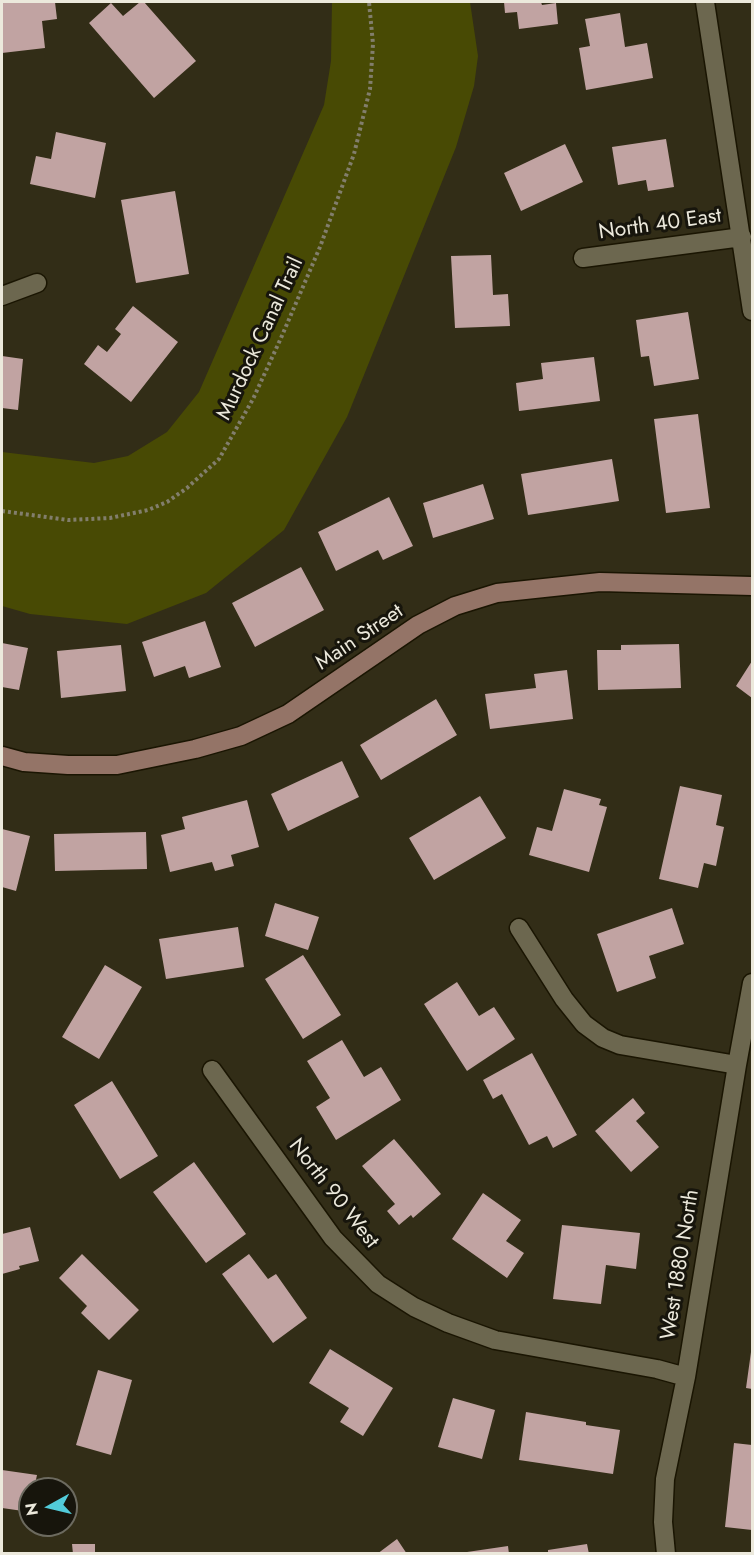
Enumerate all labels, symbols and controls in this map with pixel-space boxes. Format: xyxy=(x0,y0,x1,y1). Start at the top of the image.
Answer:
street label: North 40 East xyxy=(597,204,723,246)
street label: Murdock Canal Trail xyxy=(212,254,310,424)
street label: Main Street xyxy=(312,600,408,676)
street label: North 90 West xyxy=(283,1134,383,1254)
street label: West 1880 North xyxy=(657,1188,705,1342)
north arrow xyxy=(18,1477,78,1537)
text: N xyxy=(19,1501,44,1517)

